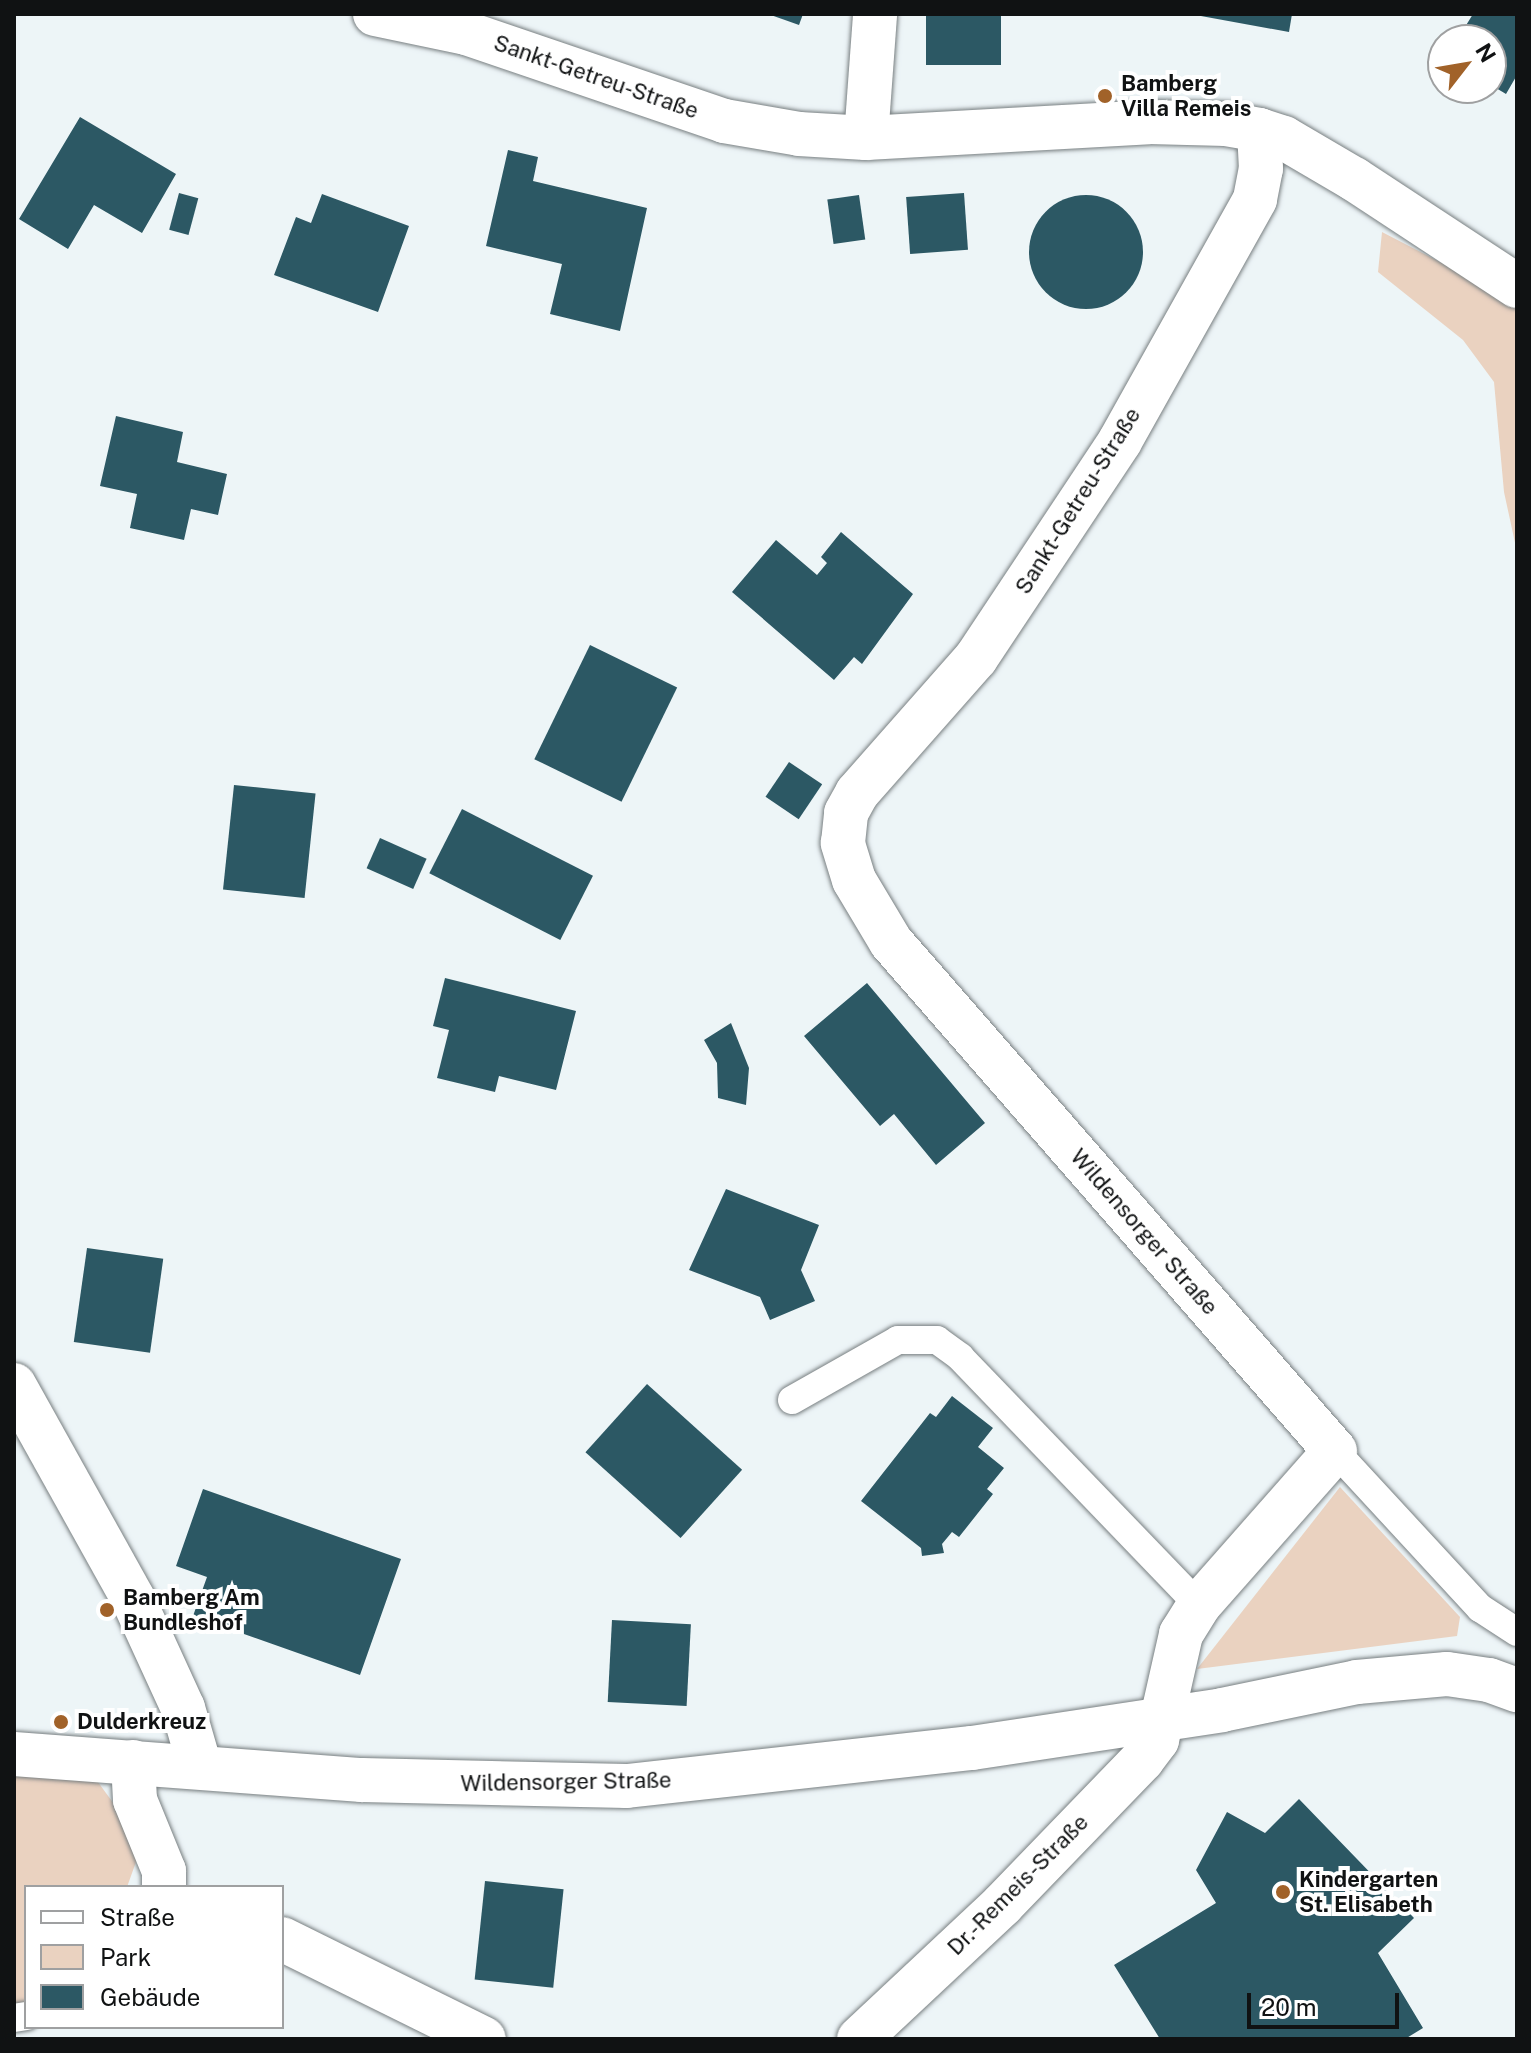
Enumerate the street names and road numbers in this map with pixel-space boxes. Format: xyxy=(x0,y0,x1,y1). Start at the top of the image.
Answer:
street label: Sankt-Getreu-Straße xyxy=(490,30,702,124)
street label: Sankt-Getreu-Straße xyxy=(1010,403,1146,599)
street label: Wildensorger Straße xyxy=(1065,1144,1223,1320)
street label: Wildensorger Straße xyxy=(460,1767,672,1797)
street label: Dr.-Remeis-Straße xyxy=(942,1809,1094,1961)

